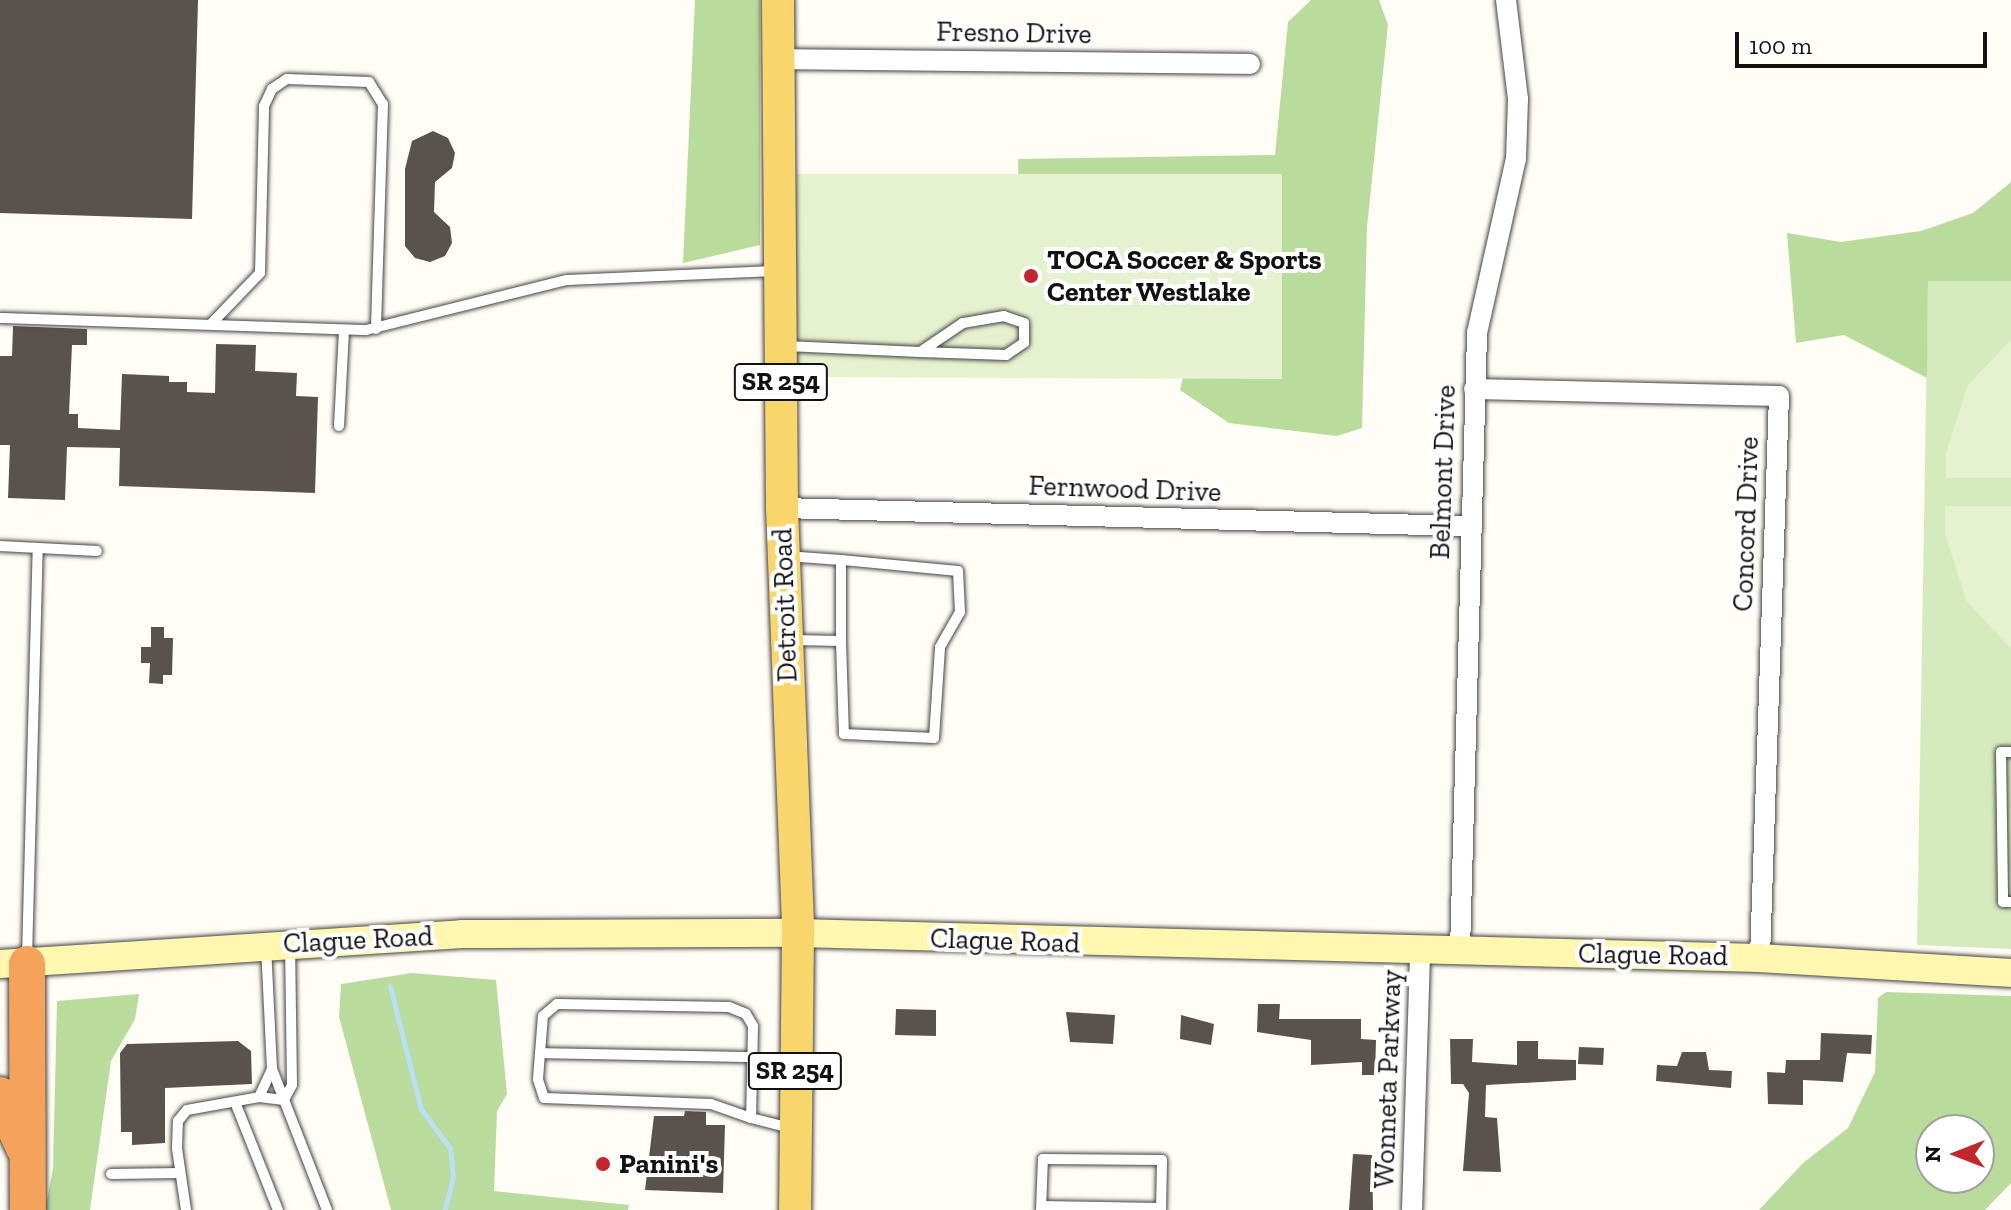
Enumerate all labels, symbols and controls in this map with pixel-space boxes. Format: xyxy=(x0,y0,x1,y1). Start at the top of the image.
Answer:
street label: Fresno Drive xyxy=(936,15,1092,51)
scale bar xyxy=(1739,16,1991,66)
text: 100 m xyxy=(1749,31,1812,60)
place label: TOCA Soccer & Sports Center Westlake xyxy=(1047,243,1323,309)
marker: TOCA Soccer & Sports Center Westlake xyxy=(1022,267,1040,285)
road number: SR 254 xyxy=(733,360,829,404)
street label: Belmont Drive xyxy=(1423,384,1463,560)
street label: Concord Drive xyxy=(1726,436,1766,612)
street label: Fernwood Drive xyxy=(1028,469,1222,509)
street label: Detroit Road xyxy=(766,527,804,683)
street label: Clague Road xyxy=(282,919,434,961)
street label: Clague Road xyxy=(930,922,1080,960)
street label: Clague Road xyxy=(1578,937,1728,973)
street label: Wonneta Parkway xyxy=(1367,969,1409,1189)
road number: SR 254 xyxy=(747,1049,843,1093)
north arrow xyxy=(1915,1114,1995,1194)
text: N xyxy=(1919,1146,1946,1162)
place label: Panini's xyxy=(619,1147,718,1181)
marker: Panini's xyxy=(594,1155,612,1173)

